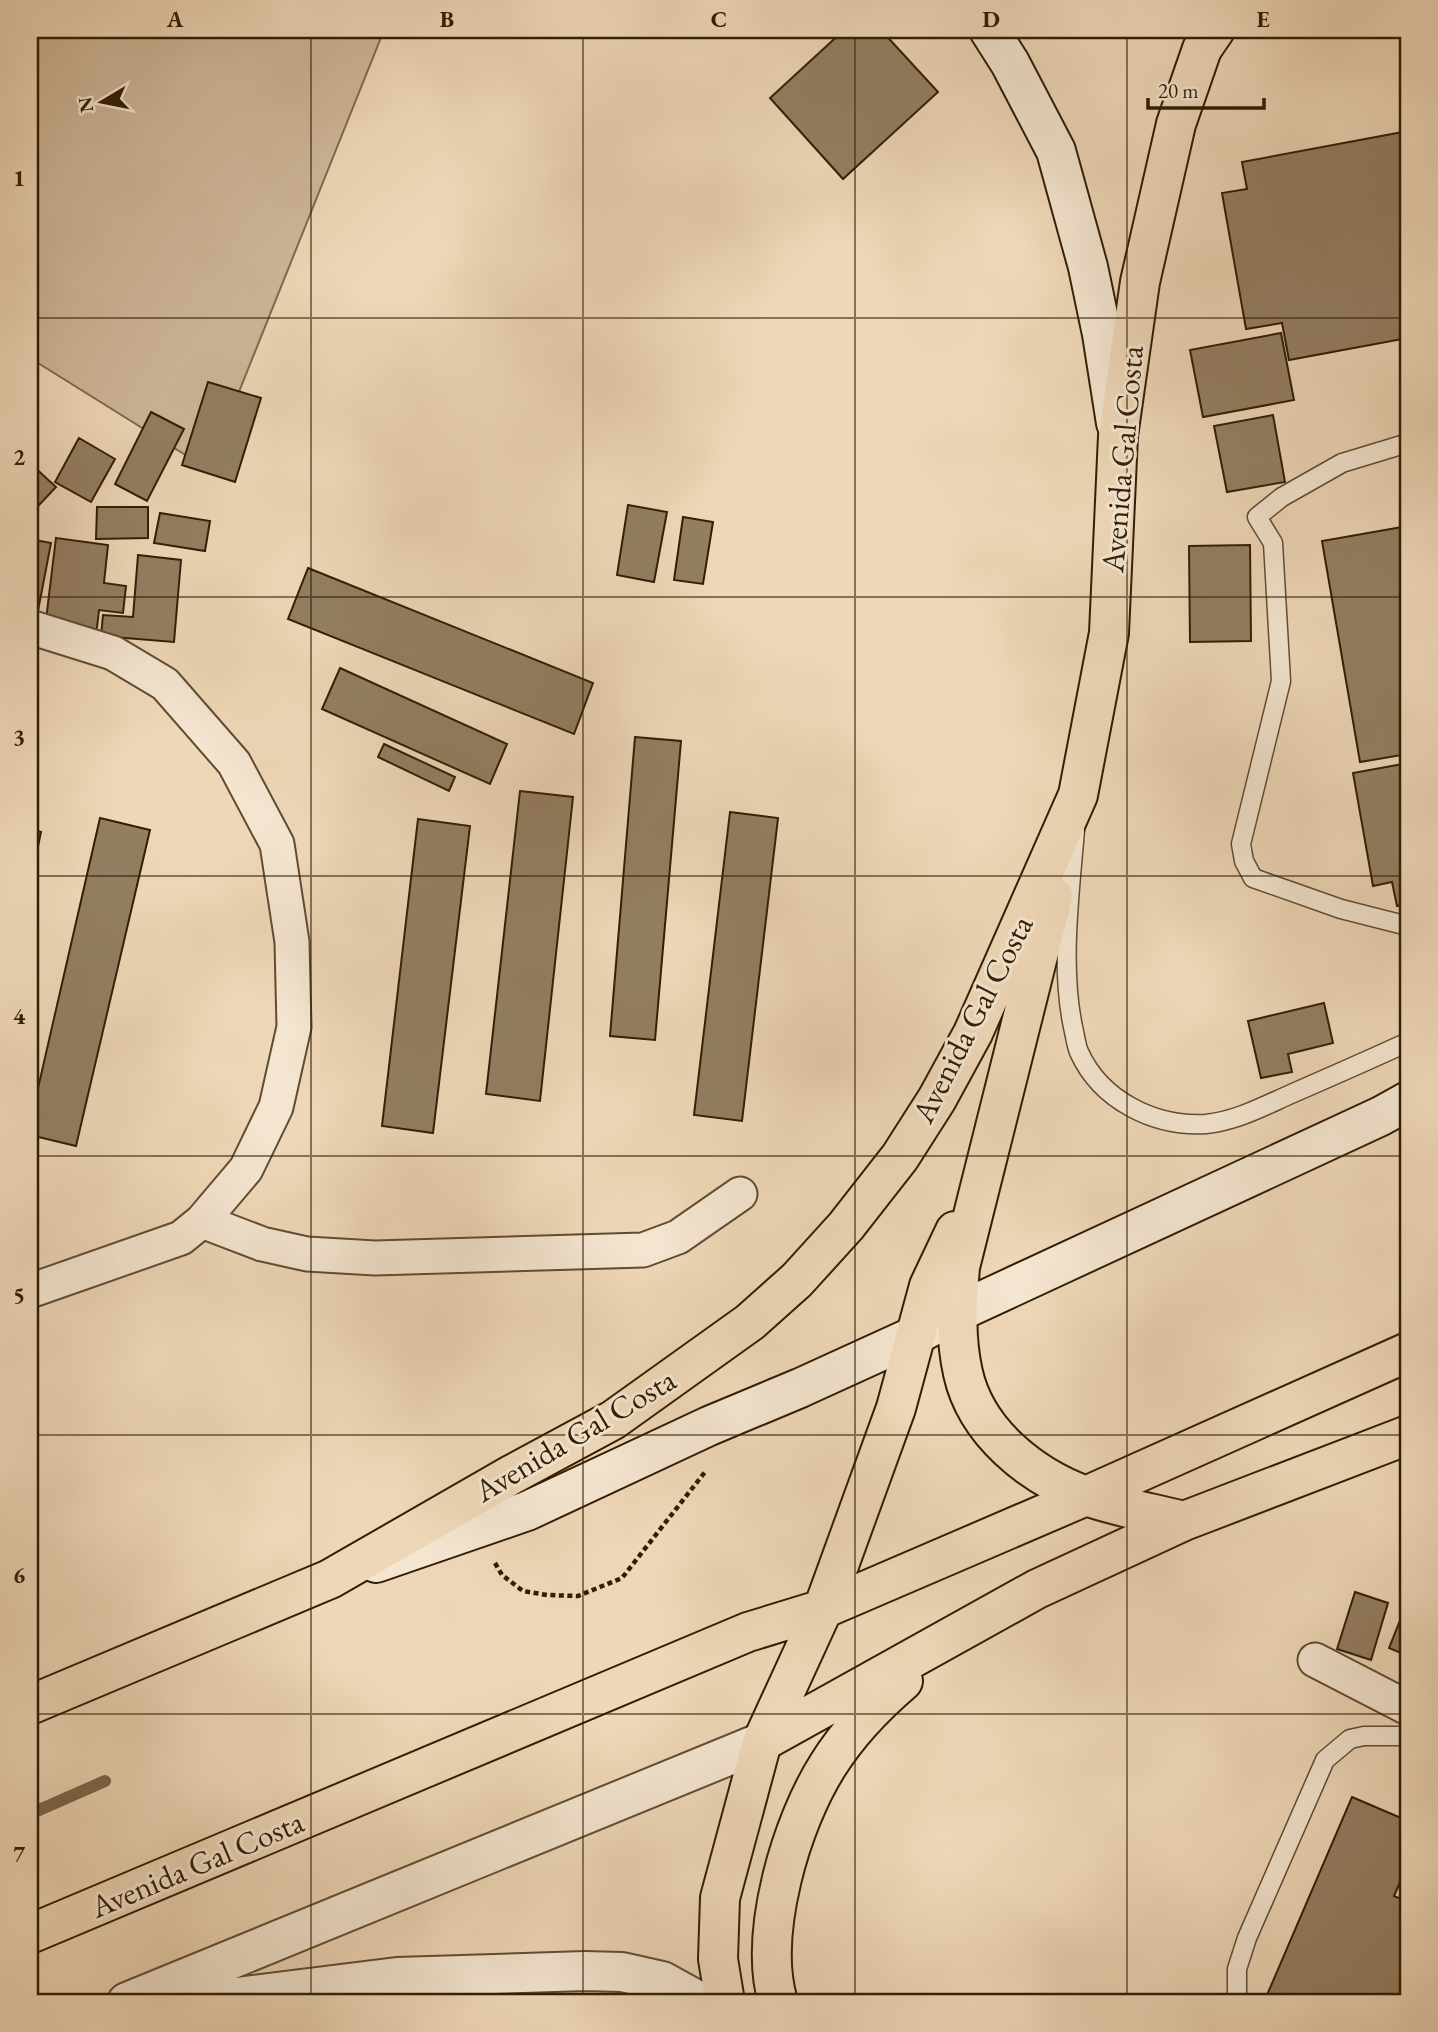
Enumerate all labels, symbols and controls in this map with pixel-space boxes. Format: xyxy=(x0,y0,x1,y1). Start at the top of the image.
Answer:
text: A xyxy=(166,4,184,34)
text: B xyxy=(440,4,454,34)
text: C xyxy=(711,4,727,34)
text: D xyxy=(982,4,1000,34)
text: E xyxy=(1256,4,1270,34)
north arrow xyxy=(66,66,136,136)
scale bar xyxy=(1148,66,1263,110)
text: 20 m xyxy=(1158,77,1199,104)
text: N xyxy=(72,95,99,115)
text: 1 xyxy=(13,163,25,193)
street label: Avenida Gal Costa xyxy=(1091,344,1153,575)
text: 2 xyxy=(13,442,25,472)
text: 3 xyxy=(13,722,25,752)
street label: Avenida Gal Costa xyxy=(901,908,1042,1131)
text: 4 xyxy=(13,1001,26,1031)
text: 5 xyxy=(13,1280,25,1310)
street label: Avenida Gal Costa xyxy=(466,1358,684,1512)
text: 6 xyxy=(13,1560,25,1590)
street label: Avenida Gal Costa xyxy=(83,1800,310,1928)
text: 7 xyxy=(13,1839,26,1869)

